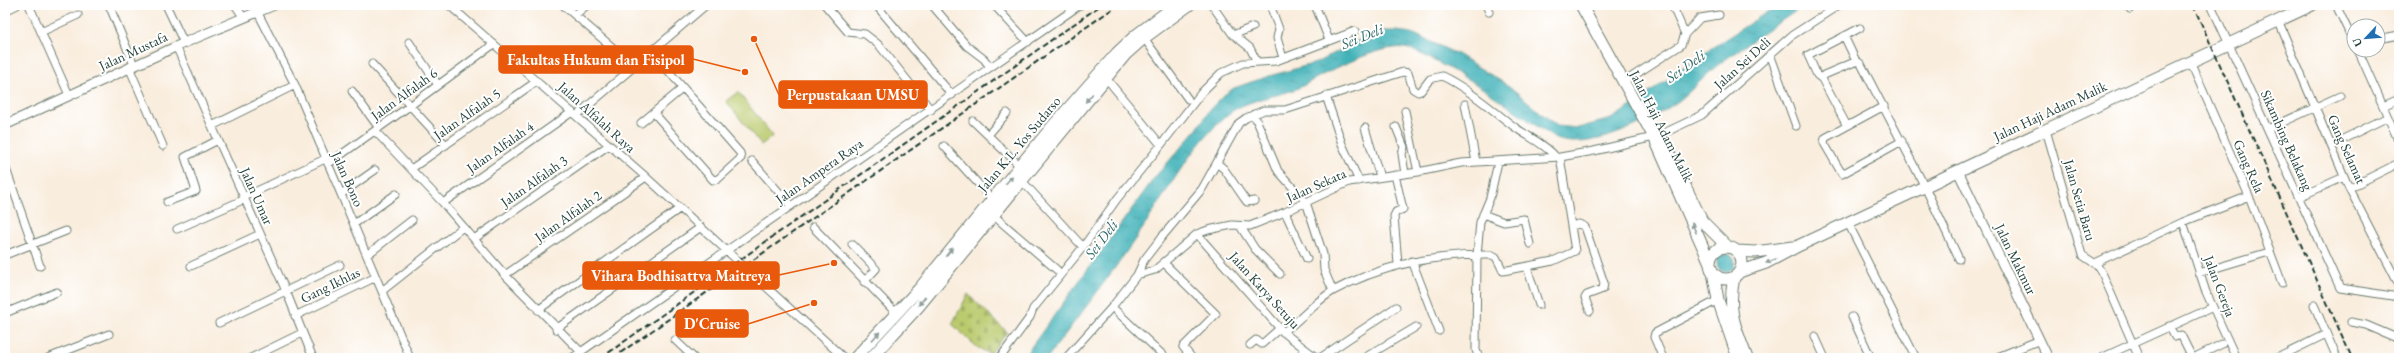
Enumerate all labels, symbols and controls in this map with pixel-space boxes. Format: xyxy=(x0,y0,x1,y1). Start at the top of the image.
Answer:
north arrow xyxy=(2346,18,2386,58)
water label: Sei Deli xyxy=(1337,19,1387,53)
street label: Jalan Mustafa xyxy=(95,27,171,75)
street label: Jalan Sei Deli xyxy=(1709,32,1775,94)
text: U xyxy=(2349,35,2365,49)
water label: Sei Deli xyxy=(1661,45,1709,87)
callout: Fakultas Hukum dan Fisipol xyxy=(499,46,693,73)
text: Fakultas Hukum dan Fisipol xyxy=(507,50,685,69)
street label: Jalan Alfalah 6 xyxy=(366,64,441,125)
street label: Jalan Haji Adam Malik xyxy=(1626,66,1698,185)
street label: Jalan Alfalah Raya xyxy=(554,77,640,157)
street label: Jalan Haji Adam Malik xyxy=(1990,77,2110,146)
callout: Perpustakaan UMSU xyxy=(779,81,927,108)
street label: Jalan Alfalah 5 xyxy=(429,84,504,144)
text: Perpustakaan UMSU xyxy=(787,85,920,104)
street label: Sikambing Belakang xyxy=(2257,87,2318,194)
street label: Jalan K.L. Yos Sudarso xyxy=(973,92,1065,197)
one-way arrow xyxy=(1085,92,1094,103)
street label: Gang Selamat xyxy=(2324,112,2370,187)
street label: Jalan Alfalah 4 xyxy=(462,117,537,177)
street label: Jalan Ampera Raya xyxy=(771,134,867,208)
street label: Gang Rela xyxy=(2229,137,2269,196)
street label: Jalan Bono xyxy=(327,147,368,210)
street label: Jalan Alfalah 3 xyxy=(496,151,571,211)
street label: Jalan Setia Baru xyxy=(2060,156,2100,243)
street label: Jalan Umar xyxy=(236,164,278,228)
street label: Jalan Sekata xyxy=(1282,164,1349,207)
one-way arrow xyxy=(1004,175,1014,185)
street label: Jalan Alfalah 2 xyxy=(530,186,605,246)
water label: Sei Deli xyxy=(1079,215,1122,263)
street label: Jalan Makmur xyxy=(1991,220,2041,298)
one-way arrow xyxy=(1691,222,1697,233)
one-way arrow xyxy=(945,246,953,257)
street label: Jalan Karya Setuju xyxy=(1225,247,1305,333)
street label: Jalan Gereja xyxy=(2200,252,2240,319)
one-way arrow xyxy=(1765,258,1776,264)
callout: Vihara Bodhisattva Maitreya xyxy=(583,262,779,289)
street label: Gang Ikhlas xyxy=(297,263,363,307)
text: Vihara Bodhisattva Maitreya xyxy=(591,266,771,285)
one-way arrow xyxy=(918,296,927,307)
callout: D'Cruise xyxy=(676,310,748,337)
text: D'Cruise xyxy=(684,314,740,333)
one-way arrow xyxy=(871,331,881,341)

